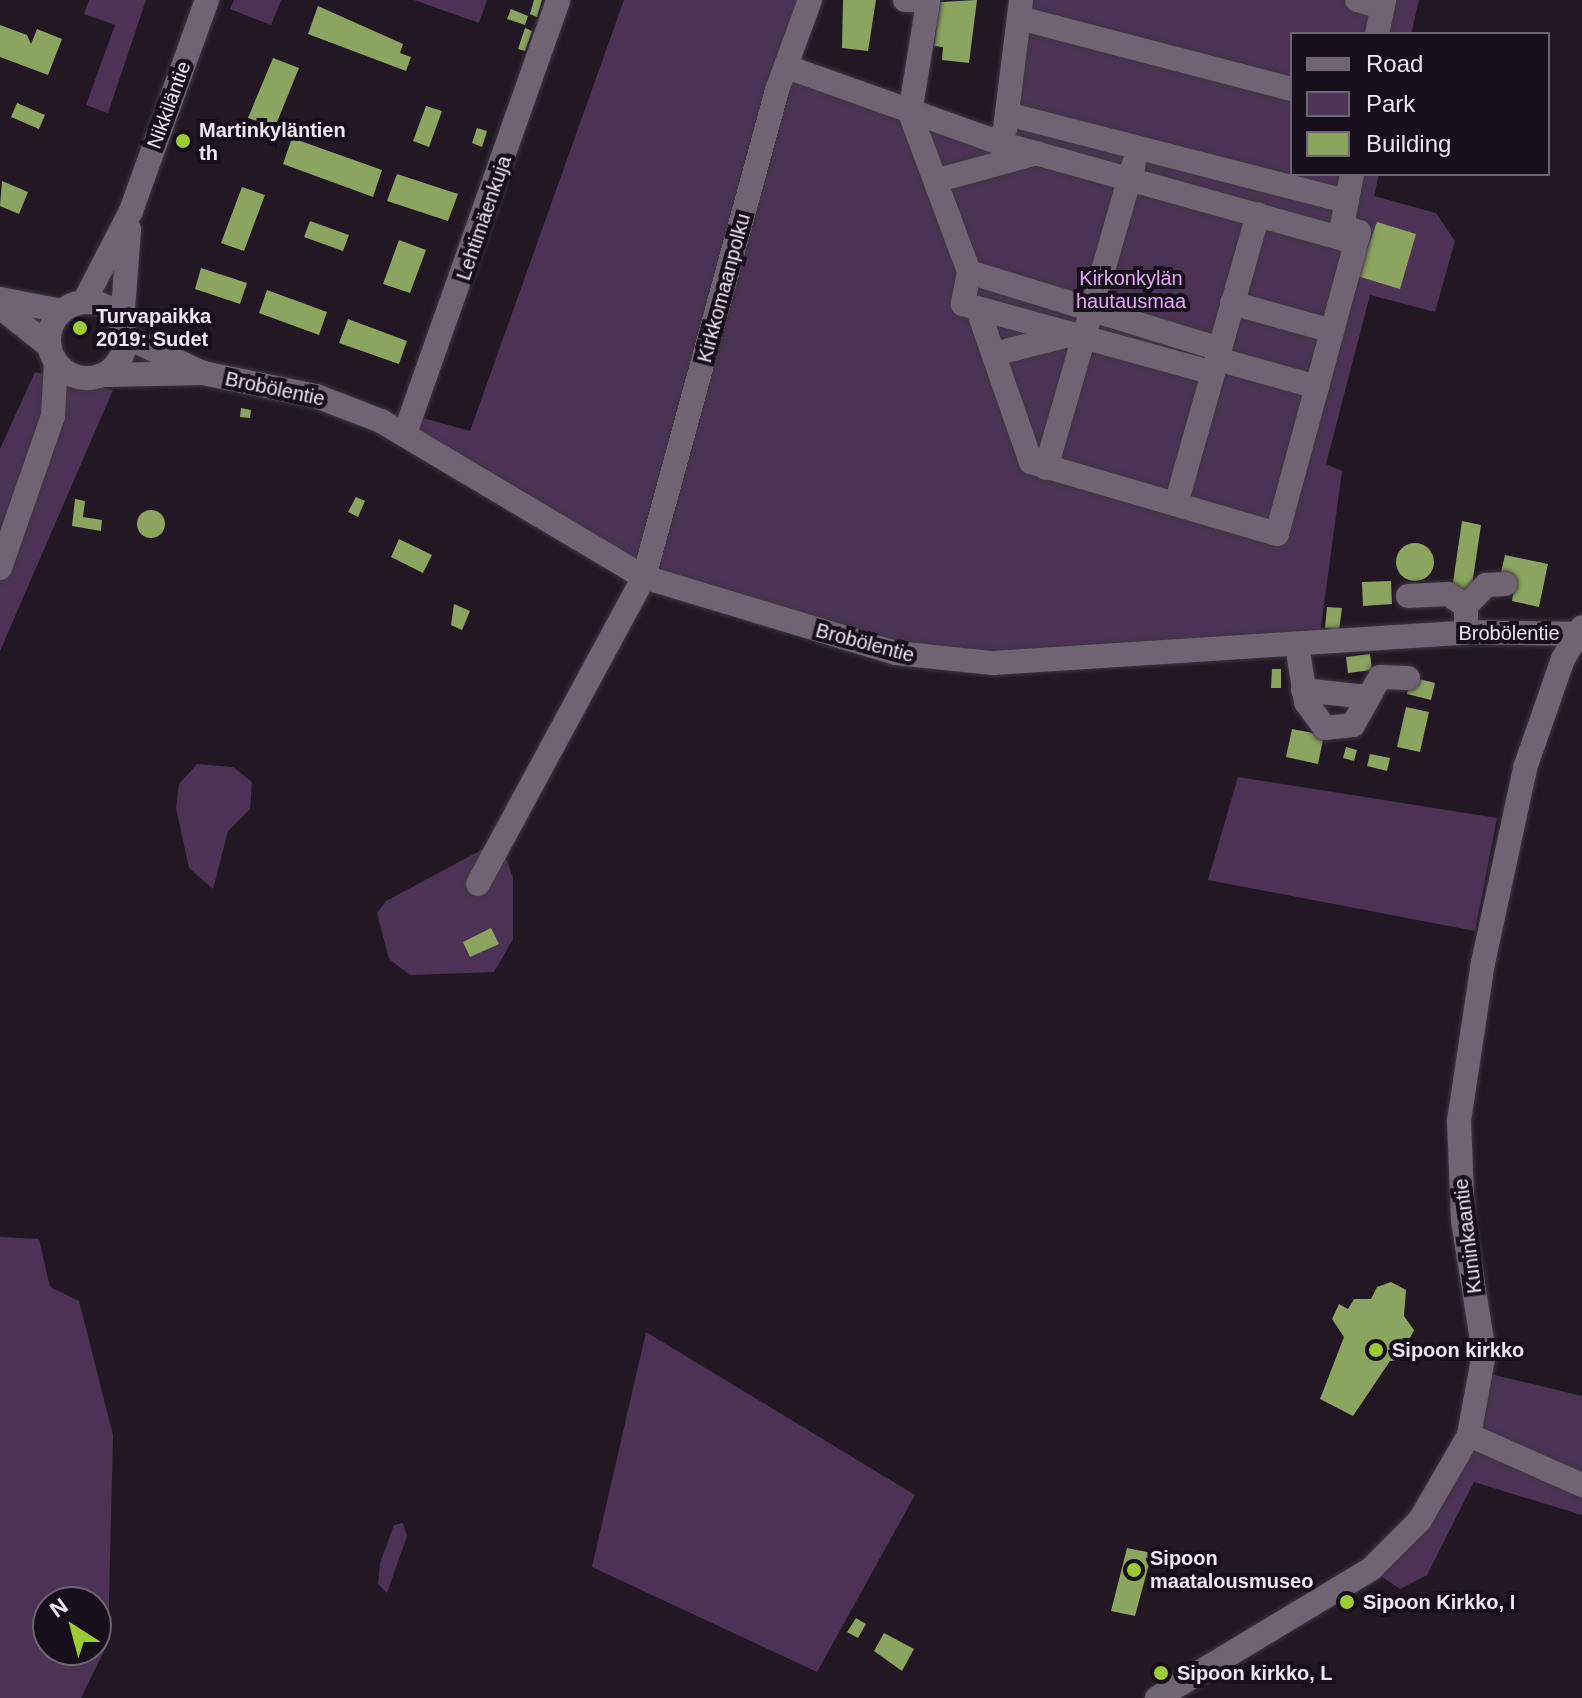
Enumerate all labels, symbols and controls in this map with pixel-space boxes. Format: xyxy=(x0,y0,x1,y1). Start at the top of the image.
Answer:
legend xyxy=(1290,32,1550,176)
text: Road xyxy=(1366,50,1423,77)
street label: Nikkiläntie xyxy=(142,58,196,152)
text: Park xyxy=(1366,90,1415,117)
place label: Martinkyläntien th xyxy=(199,118,346,165)
text: Building xyxy=(1366,130,1451,157)
marker: Martinkyläntien th xyxy=(174,132,192,150)
street label: Lehtimäenkuja xyxy=(451,153,517,283)
street label: Kirkkomaanpolku xyxy=(693,211,755,365)
park label: Kirkonkylän hautausmaa xyxy=(1076,267,1186,314)
place label: Turvapaikka 2019: Sudet xyxy=(96,304,211,351)
marker: Turvapaikka 2019: Sudet xyxy=(71,319,89,337)
street label: Brobölentie xyxy=(223,367,327,411)
street label: Brobölentie xyxy=(813,618,917,668)
street label: Brobölentie xyxy=(1458,621,1560,645)
street label: Kuninkaantie xyxy=(1449,1177,1487,1295)
place label: Sipoon kirkko xyxy=(1392,1338,1524,1362)
marker: Sipoon kirkko xyxy=(1367,1341,1385,1359)
place label: Sipoon maatalousmuseo xyxy=(1150,1546,1313,1593)
marker: Sipoon maatalousmuseo xyxy=(1125,1561,1143,1579)
north arrow xyxy=(32,1586,112,1666)
place label: Sipoon Kirkko, I xyxy=(1363,1590,1515,1614)
text: N xyxy=(45,1593,73,1623)
marker: Sipoon Kirkko, I xyxy=(1338,1593,1356,1611)
place label: Sipoon kirkko, L xyxy=(1177,1661,1333,1685)
marker: Sipoon kirkko, L xyxy=(1152,1664,1170,1682)

